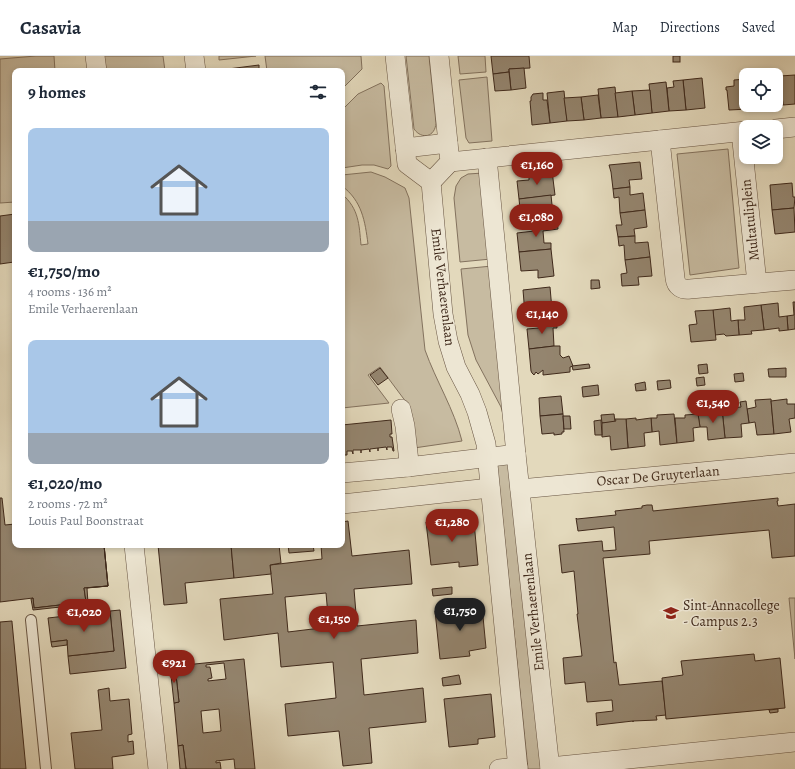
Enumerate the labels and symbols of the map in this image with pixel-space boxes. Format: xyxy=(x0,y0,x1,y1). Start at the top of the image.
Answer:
pin: €1,160 xyxy=(504,152,570,186)
street label: Multatuliplein xyxy=(736,178,764,262)
pin: €1,080 xyxy=(503,204,569,238)
street label: Emile Verhaerenlaan xyxy=(426,227,460,347)
pin: €1,140 xyxy=(509,301,575,335)
pin: €1,540 xyxy=(680,390,746,424)
street label: Oscar De Gruyterlaan xyxy=(596,461,721,491)
pin: €1,280 xyxy=(419,509,485,543)
street label: Emile Verhaerenlaan xyxy=(517,552,549,672)
place label: Sint-Annacollege - Campus 2.3 xyxy=(683,596,780,631)
pin: €1,750 xyxy=(427,598,493,632)
pin: €1,020 xyxy=(51,599,117,633)
school or university icon: Sint-Annacollege - Campus 2.3 xyxy=(662,604,680,622)
pin: €1,150 xyxy=(301,606,367,640)
pin: €921 xyxy=(150,650,198,684)

